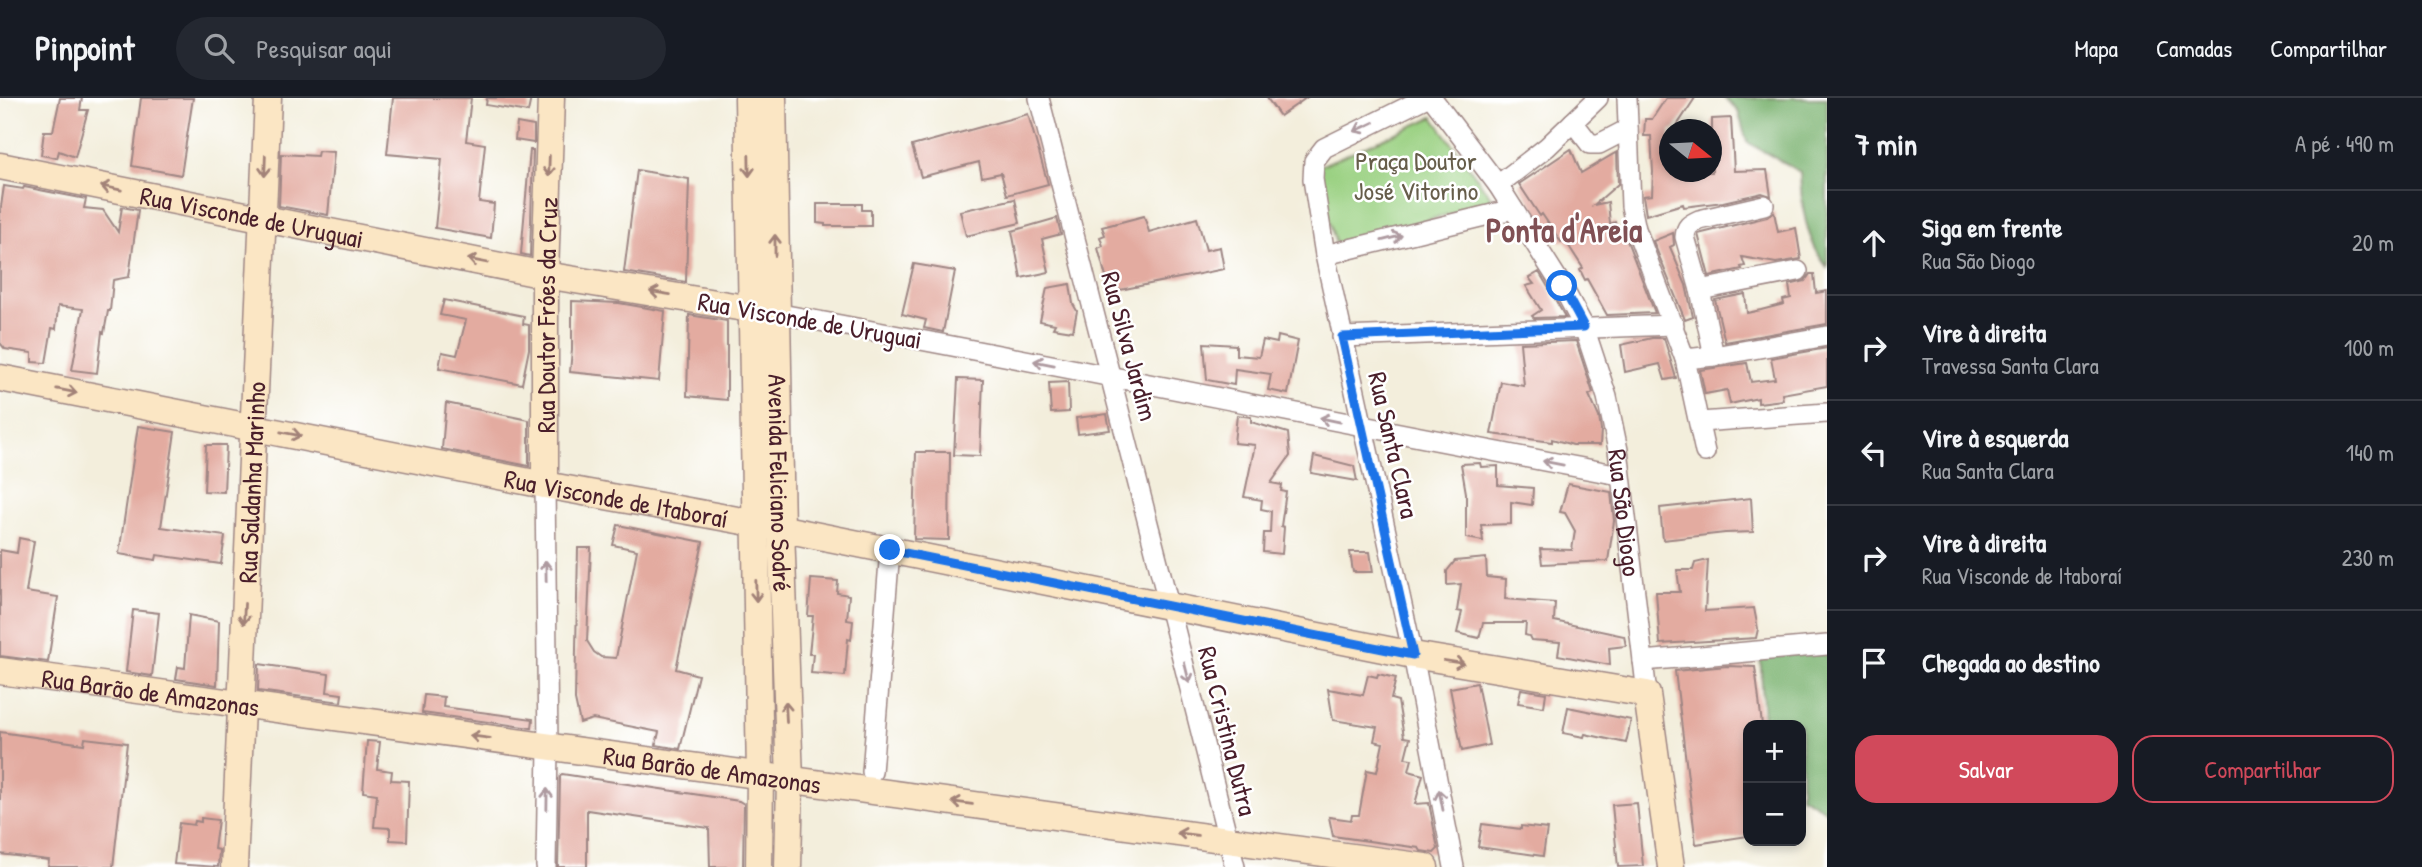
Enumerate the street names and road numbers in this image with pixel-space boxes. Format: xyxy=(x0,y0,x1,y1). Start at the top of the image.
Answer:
street label: Rua Visconde de Uruguai xyxy=(137,177,367,256)
street label: Rua Doutor Fróes da Cruz xyxy=(528,197,565,433)
street label: Rua Silva Jardim xyxy=(1093,268,1167,424)
street label: Rua Visconde de Uruguai xyxy=(695,283,925,357)
street label: Rua Santa Clara xyxy=(1360,369,1428,521)
street label: Avenida Feliciano Sodré xyxy=(761,374,801,592)
street label: Rua Saldanha Marinho xyxy=(229,381,273,584)
street label: Rua São Diogo xyxy=(1601,447,1650,578)
street label: Rua Visconde de Itaboraí xyxy=(502,460,731,535)
street label: Rua Cristina Dutra xyxy=(1190,643,1266,819)
street label: Rua Barão de Amazonas xyxy=(40,659,262,724)
street label: Rua Barão de Amazonas xyxy=(601,737,823,801)

